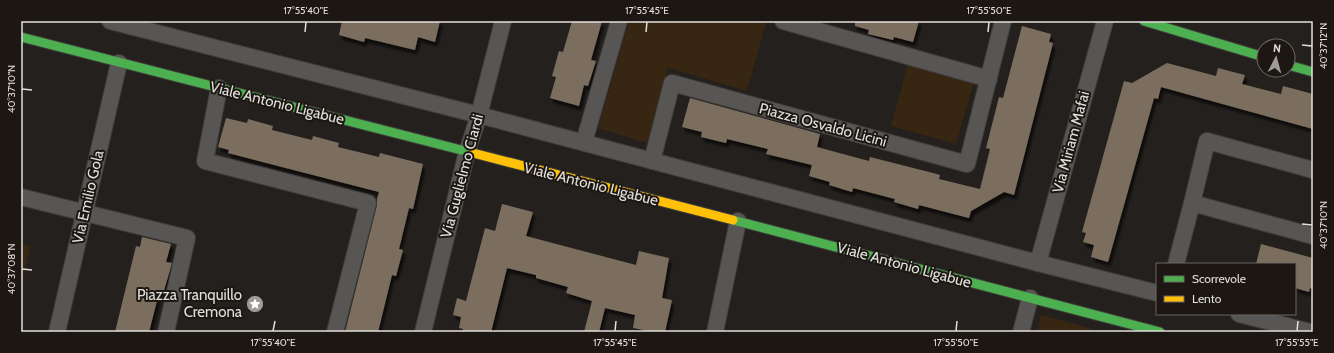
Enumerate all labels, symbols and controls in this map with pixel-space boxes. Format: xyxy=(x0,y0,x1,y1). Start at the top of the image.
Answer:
text: 17°55'40"E xyxy=(283,4,329,17)
text: 17°55'45"E xyxy=(625,4,669,17)
text: 17°55'50"E xyxy=(967,4,1012,17)
text: 40°37'12"N xyxy=(1317,23,1330,69)
north arrow xyxy=(1256,38,1296,78)
text: N xyxy=(1272,41,1282,55)
text: 40°37'10"N xyxy=(5,65,18,113)
street label: Viale Antonio Ligabue xyxy=(208,78,346,128)
street label: Via Miriam Mafai xyxy=(1049,89,1093,195)
street label: Piazza Osvaldo Licini xyxy=(757,99,889,151)
street label: Via Guglielmo Ciardi xyxy=(437,112,487,240)
street label: Via Emilio Gola xyxy=(68,148,108,246)
street label: Viale Antonio Ligabue xyxy=(522,159,660,209)
text: 40°37'10"N xyxy=(1317,201,1330,249)
street label: Viale Antonio Ligabue xyxy=(835,238,973,292)
text: 40°37'08"N xyxy=(5,243,18,295)
legend xyxy=(1156,263,1296,315)
text: Scorrevole xyxy=(1192,271,1246,286)
place label: Piazza Tranquillo Cremona xyxy=(137,286,243,321)
text: Lento xyxy=(1192,291,1222,306)
place icon: Piazza Tranquillo Cremona xyxy=(245,294,265,314)
text: 17°55'40"E xyxy=(250,336,296,349)
text: 17°55'45"E xyxy=(593,336,637,349)
text: 17°55'50"E xyxy=(934,336,979,349)
text: 17°55'55"E xyxy=(1275,336,1319,349)

